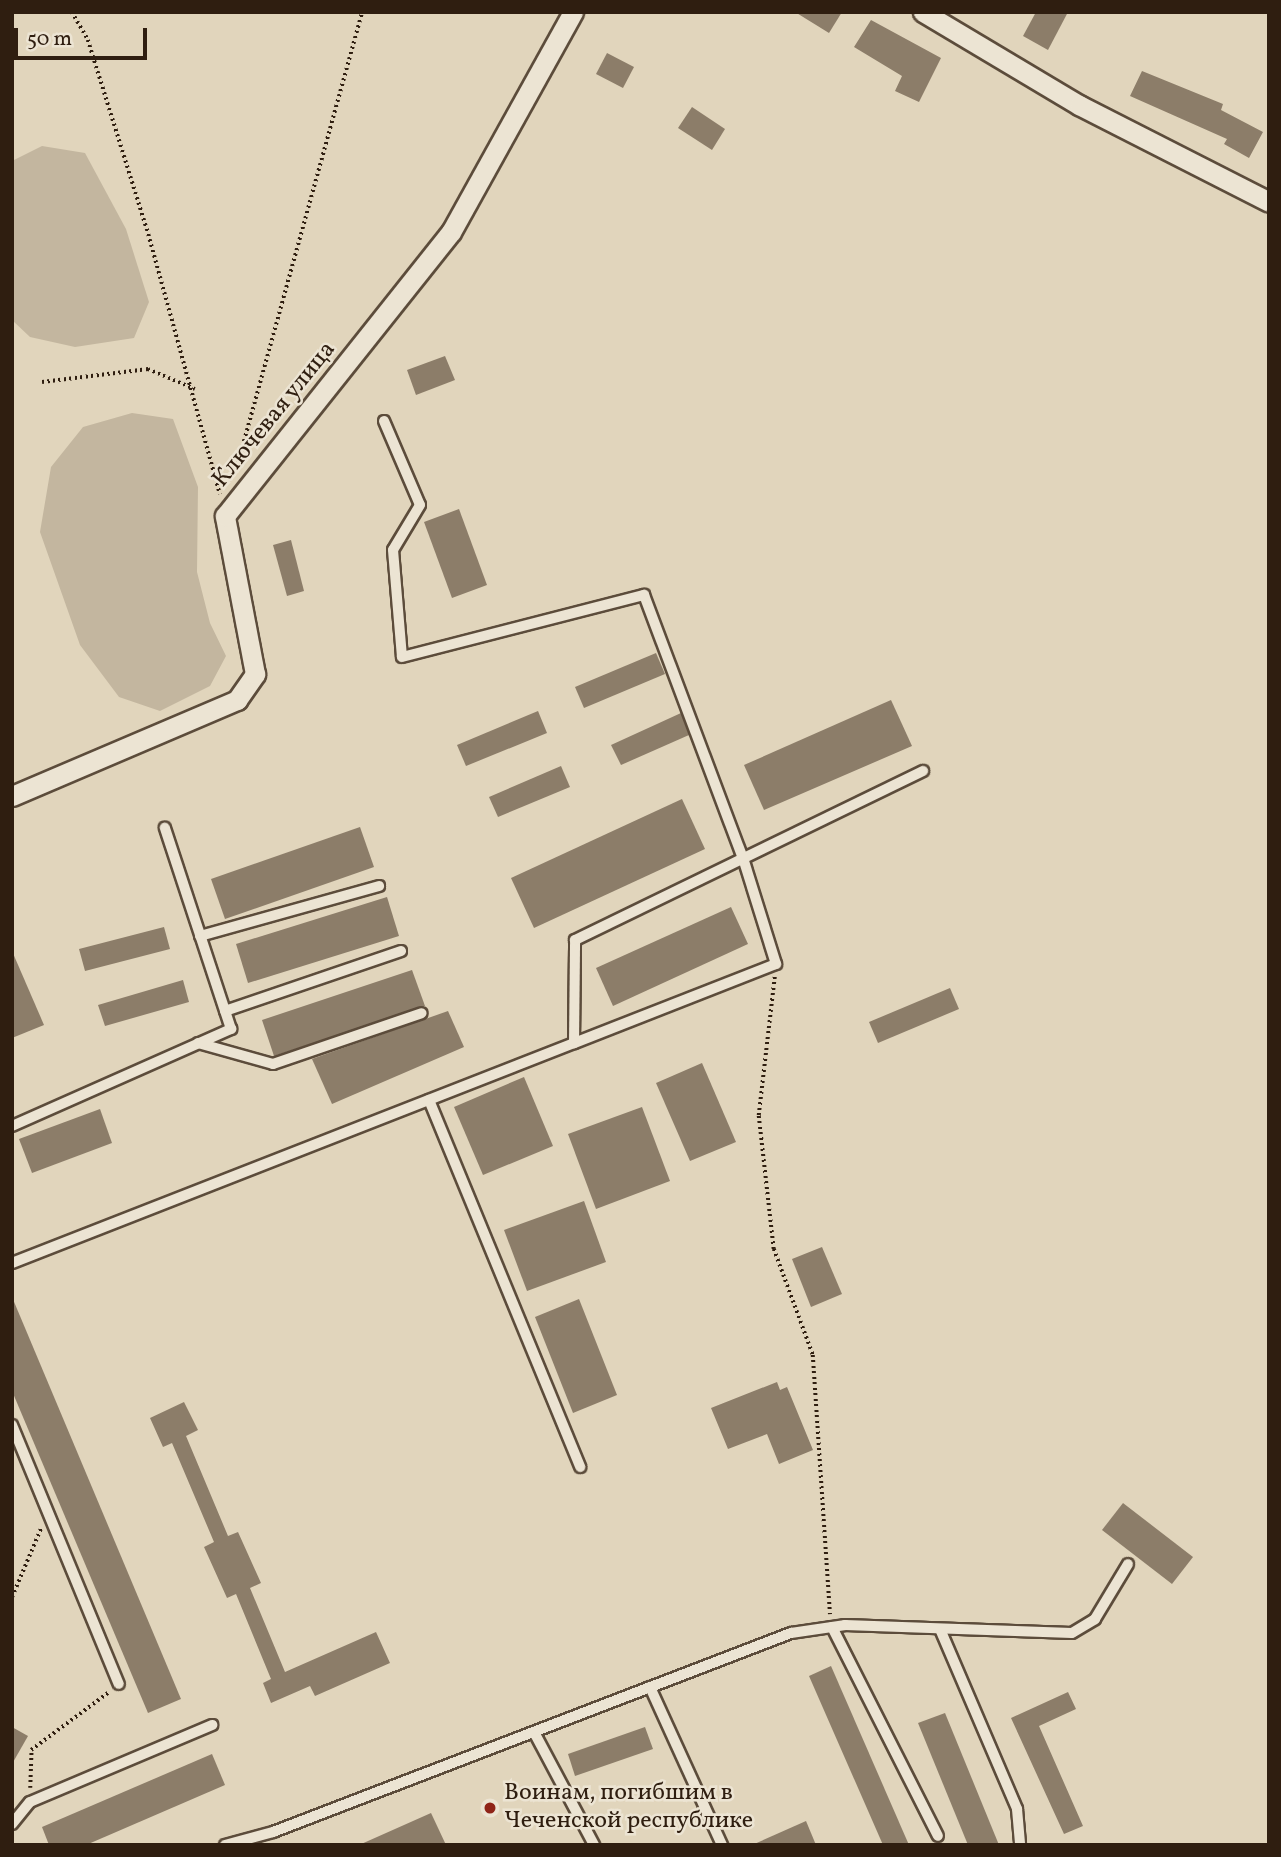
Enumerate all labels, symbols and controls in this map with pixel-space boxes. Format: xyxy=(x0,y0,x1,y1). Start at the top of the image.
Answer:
scale bar xyxy=(18,14,150,58)
text: 50 m xyxy=(27,25,72,54)
street label: Ключевая улица xyxy=(207,336,343,494)
place label: Воинам, погибшим в Чеченской республике xyxy=(504,1780,753,1836)
marker: Воинам, погибшим в Чеченской республике xyxy=(482,1800,498,1816)

